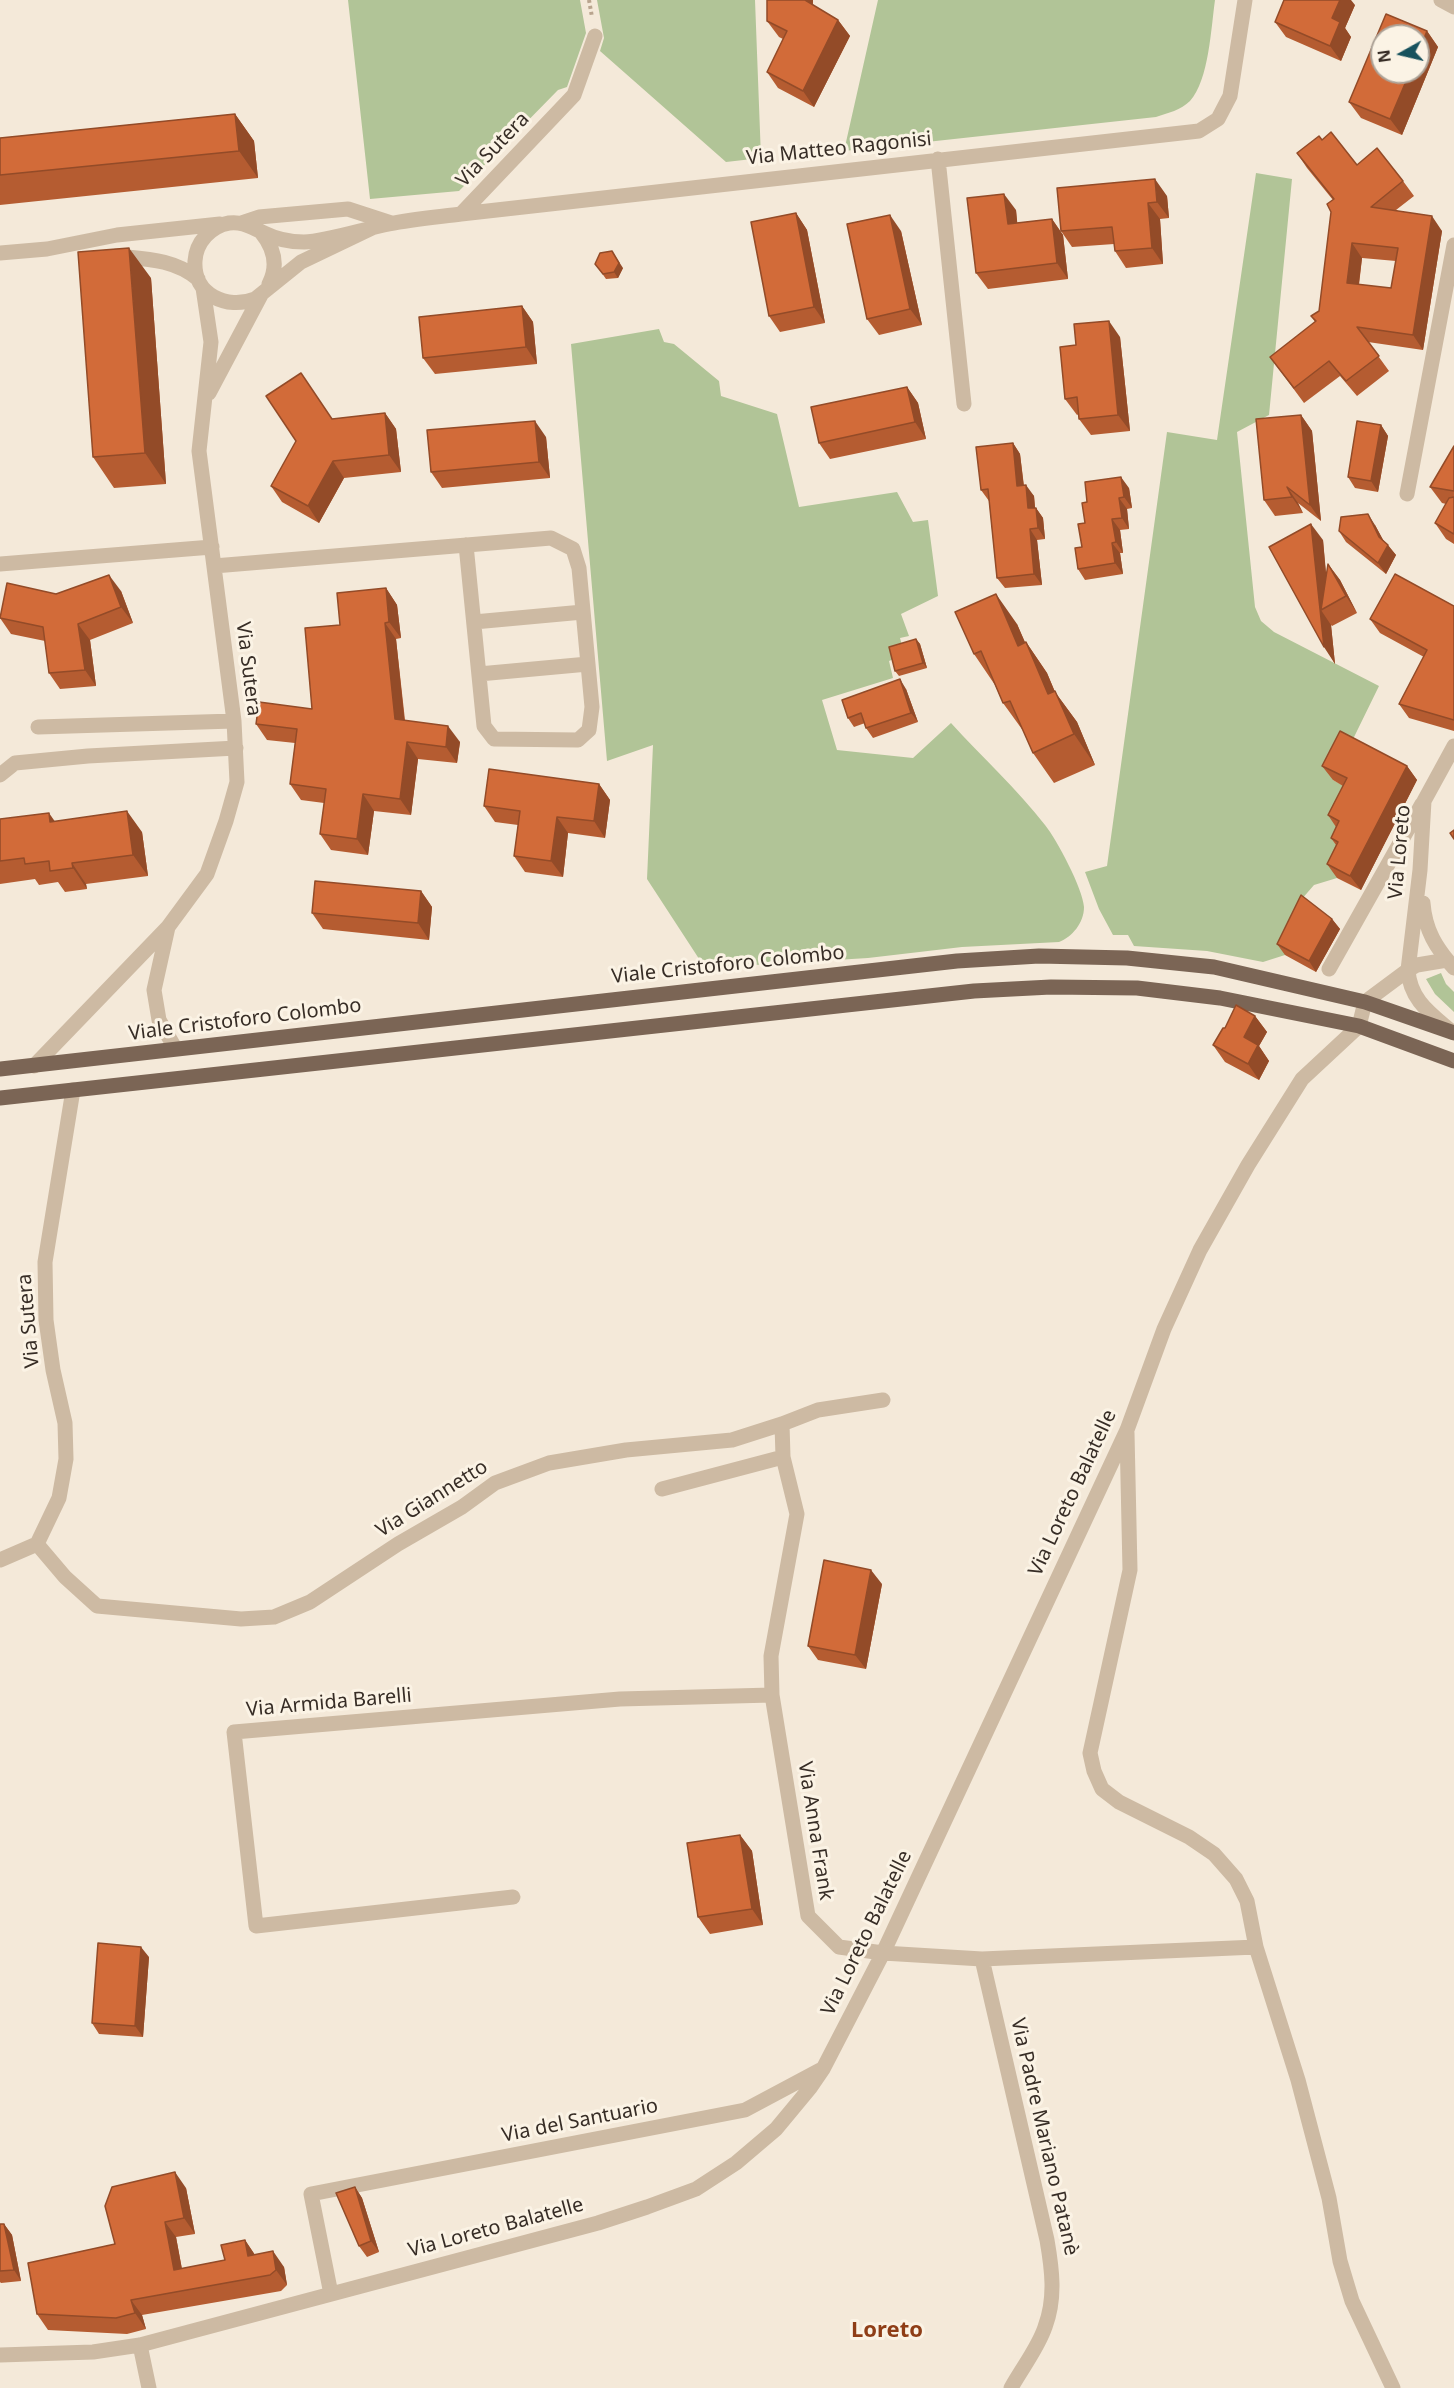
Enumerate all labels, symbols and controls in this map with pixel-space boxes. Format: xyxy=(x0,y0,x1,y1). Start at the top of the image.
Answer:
north arrow xyxy=(1370,24,1430,84)
text: N xyxy=(1372,48,1396,64)
street label: Via Sutera xyxy=(452,108,534,192)
street label: Via Matteo Ragonisi xyxy=(745,127,933,171)
street label: Via Sutera xyxy=(230,621,266,717)
street label: Via Loreto xyxy=(1384,804,1416,900)
street label: Viale Cristoforo Colombo xyxy=(610,941,846,989)
street label: Viale Cristoforo Colombo xyxy=(127,994,363,1046)
street label: Via Sutera xyxy=(13,1273,45,1369)
street label: Via Loreto Balatelle xyxy=(1024,1406,1122,1580)
street label: Via Giannetto xyxy=(372,1455,492,1543)
street label: Via Armida Barelli xyxy=(245,1684,413,1722)
street label: Via Anna Frank xyxy=(792,1760,838,1902)
street label: Via Loreto Balatelle xyxy=(817,1847,917,2019)
street label: Via Padre Mariano Patanè xyxy=(1005,2016,1083,2258)
street label: Via del Santuario xyxy=(500,2094,660,2148)
street label: Via Loreto Balatelle xyxy=(406,2193,586,2263)
district label: Loreto xyxy=(851,2318,923,2344)

